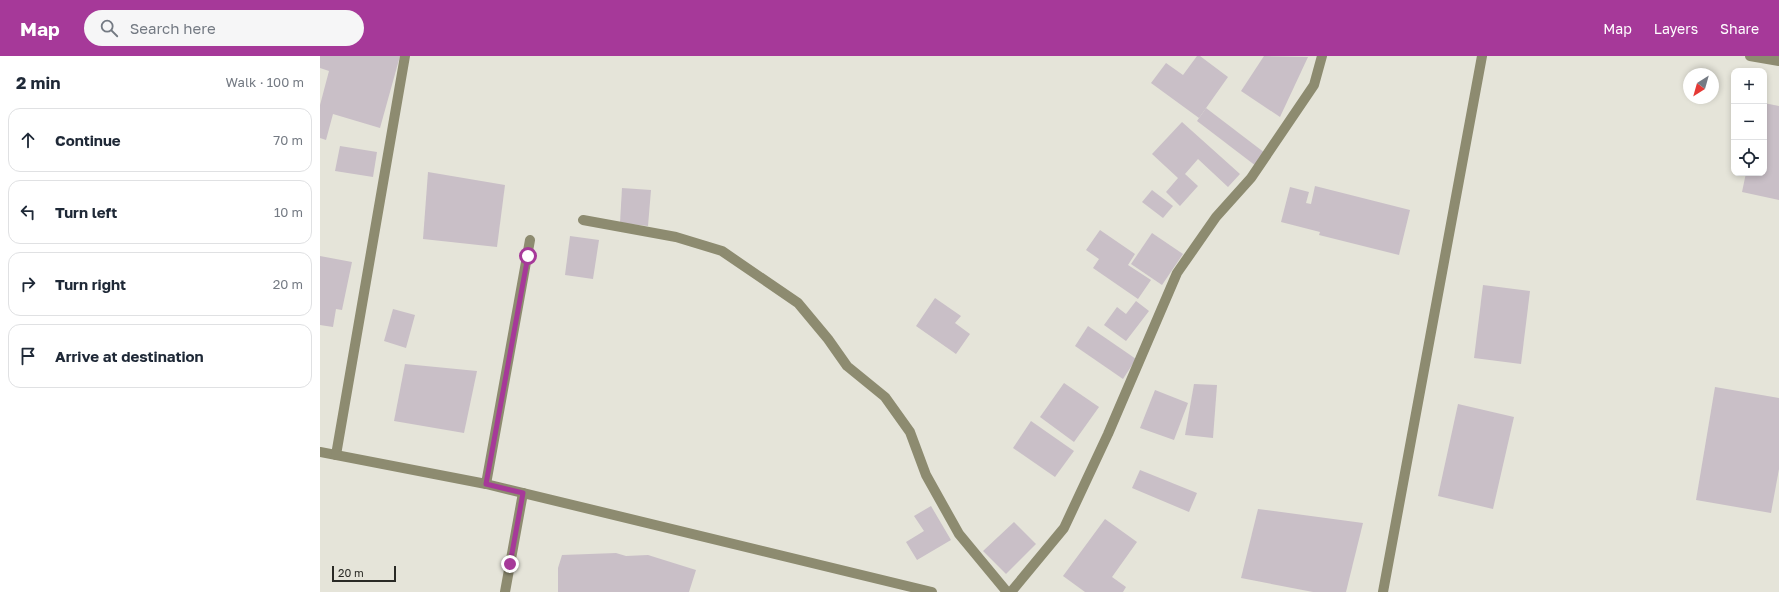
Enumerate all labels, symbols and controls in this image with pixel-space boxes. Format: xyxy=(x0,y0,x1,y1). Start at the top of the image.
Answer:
search box xyxy=(84,10,364,46)
text: Map xyxy=(20,17,60,40)
icon: search xyxy=(98,17,120,39)
text: Search here xyxy=(130,19,216,37)
text: Map xyxy=(1603,20,1632,37)
text: Layers xyxy=(1654,20,1698,37)
text: Share xyxy=(1720,20,1759,37)
north arrow xyxy=(1683,68,1719,104)
map controls xyxy=(1731,68,1767,176)
button: + xyxy=(1731,68,1767,104)
text: 2 min xyxy=(16,72,60,93)
text: Walk · 100 m xyxy=(226,74,304,90)
button: − xyxy=(1731,104,1767,140)
icon: ahead xyxy=(17,129,39,151)
text: Continue xyxy=(55,131,121,149)
text: 70 m xyxy=(273,132,303,148)
button: locate xyxy=(1731,140,1767,176)
icon: left xyxy=(17,201,39,223)
text: Turn left xyxy=(55,203,117,221)
text: 10 m xyxy=(274,204,303,220)
route start xyxy=(519,247,537,265)
icon: right xyxy=(17,273,39,295)
text: Turn right xyxy=(55,275,126,293)
text: 20 m xyxy=(273,276,303,292)
icon: arrive xyxy=(17,345,39,367)
text: Arrive at destination xyxy=(55,347,204,365)
route end xyxy=(501,555,519,573)
scale bar xyxy=(332,564,396,583)
text: 20 m xyxy=(338,566,364,579)

